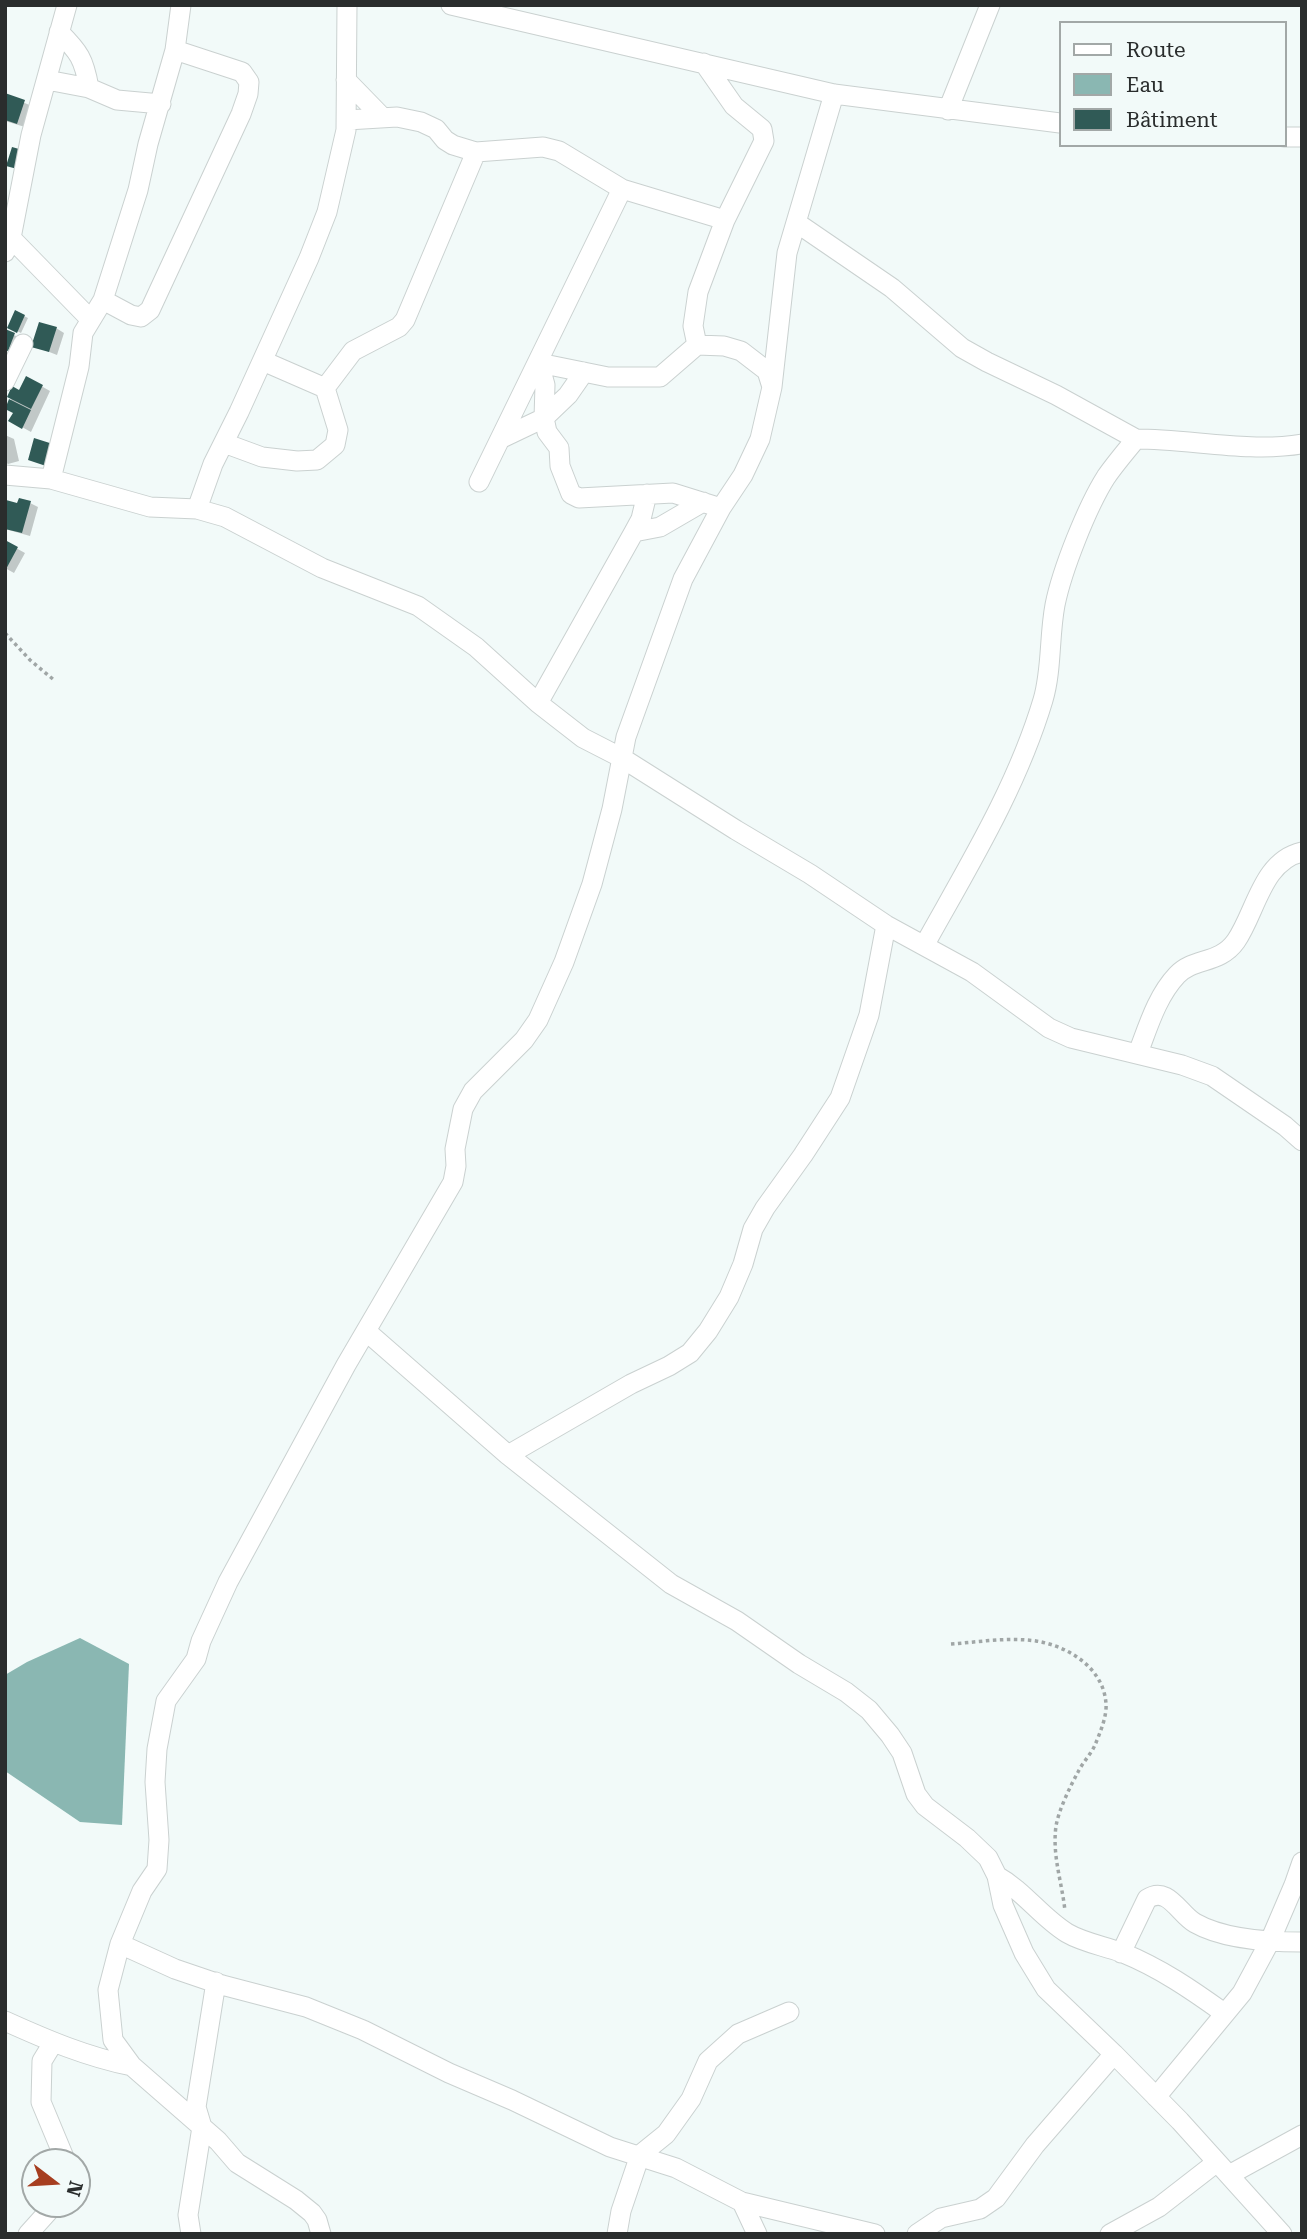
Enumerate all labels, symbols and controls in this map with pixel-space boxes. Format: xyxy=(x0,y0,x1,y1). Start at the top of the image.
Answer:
legend xyxy=(1058,21,1286,147)
text: Route xyxy=(1126,38,1185,62)
text: Eau xyxy=(1126,73,1164,97)
text: Bâtiment xyxy=(1126,108,1218,132)
north arrow xyxy=(21,2148,91,2218)
text: N xyxy=(62,2178,88,2199)

